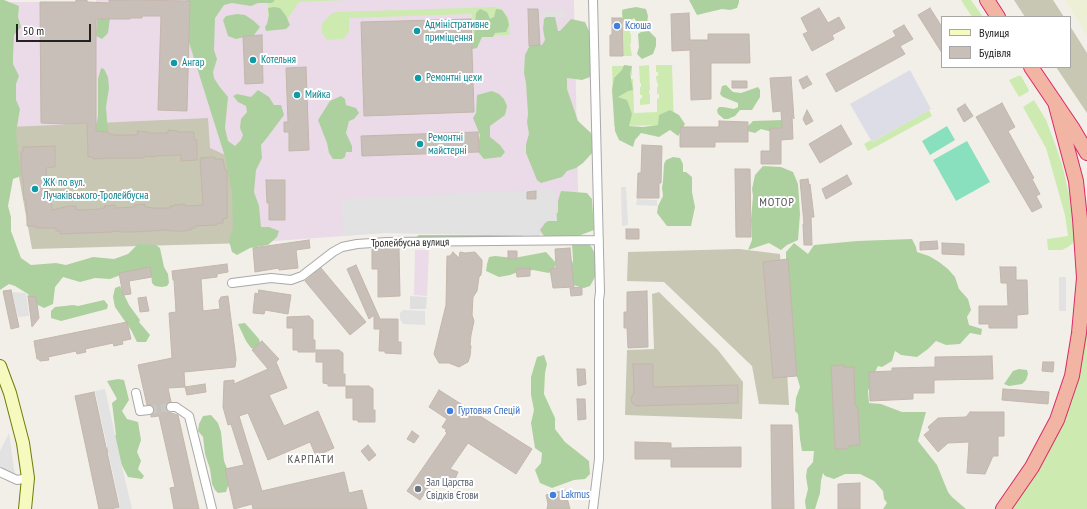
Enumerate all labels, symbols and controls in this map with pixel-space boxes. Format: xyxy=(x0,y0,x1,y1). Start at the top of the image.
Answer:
scale bar xyxy=(18,16,93,42)
legend xyxy=(941,16,1071,68)
place label: Адміністративне приміщення xyxy=(425,18,489,44)
place label: Ксюша xyxy=(625,19,651,33)
marker: Ксюша xyxy=(612,21,622,31)
text: 50 m xyxy=(23,23,44,38)
text: Вулиця xyxy=(979,25,1009,40)
marker: Адміністративне приміщення xyxy=(412,26,422,36)
text: Будівля xyxy=(979,45,1011,60)
place label: Котельня xyxy=(261,53,296,67)
marker: Котельня xyxy=(248,55,258,65)
place label: Ангар xyxy=(182,56,204,70)
marker: Ангар xyxy=(169,58,179,68)
place label: Ремонтні цехи xyxy=(426,71,482,85)
marker: Ремонтні цехи xyxy=(413,73,423,83)
place label: Мийка xyxy=(305,88,330,102)
marker: Мийка xyxy=(292,90,302,100)
place label: Ремонтні майстерні xyxy=(428,131,467,157)
marker: Ремонтні майстерні xyxy=(415,139,425,149)
place label: ЖК по вул. Лучаківського-Тролейбусна xyxy=(43,176,149,202)
marker: ЖК по вул. Лучаківського-Тролейбусна xyxy=(30,184,40,194)
district label: МОТОР xyxy=(759,196,795,210)
street label: Тролейбусна вулиця xyxy=(371,236,449,250)
place label: Гуртовня Спецій xyxy=(458,404,520,418)
marker: Гуртовня Спецій xyxy=(445,406,455,416)
district label: КАРПАТИ xyxy=(287,453,335,467)
place label: Зал Царства Свідків Єгови xyxy=(426,476,478,502)
marker: Зал Царства Свідків Єгови xyxy=(413,484,423,494)
place label: Lakmus xyxy=(561,488,590,502)
marker: Lakmus xyxy=(548,490,558,500)

